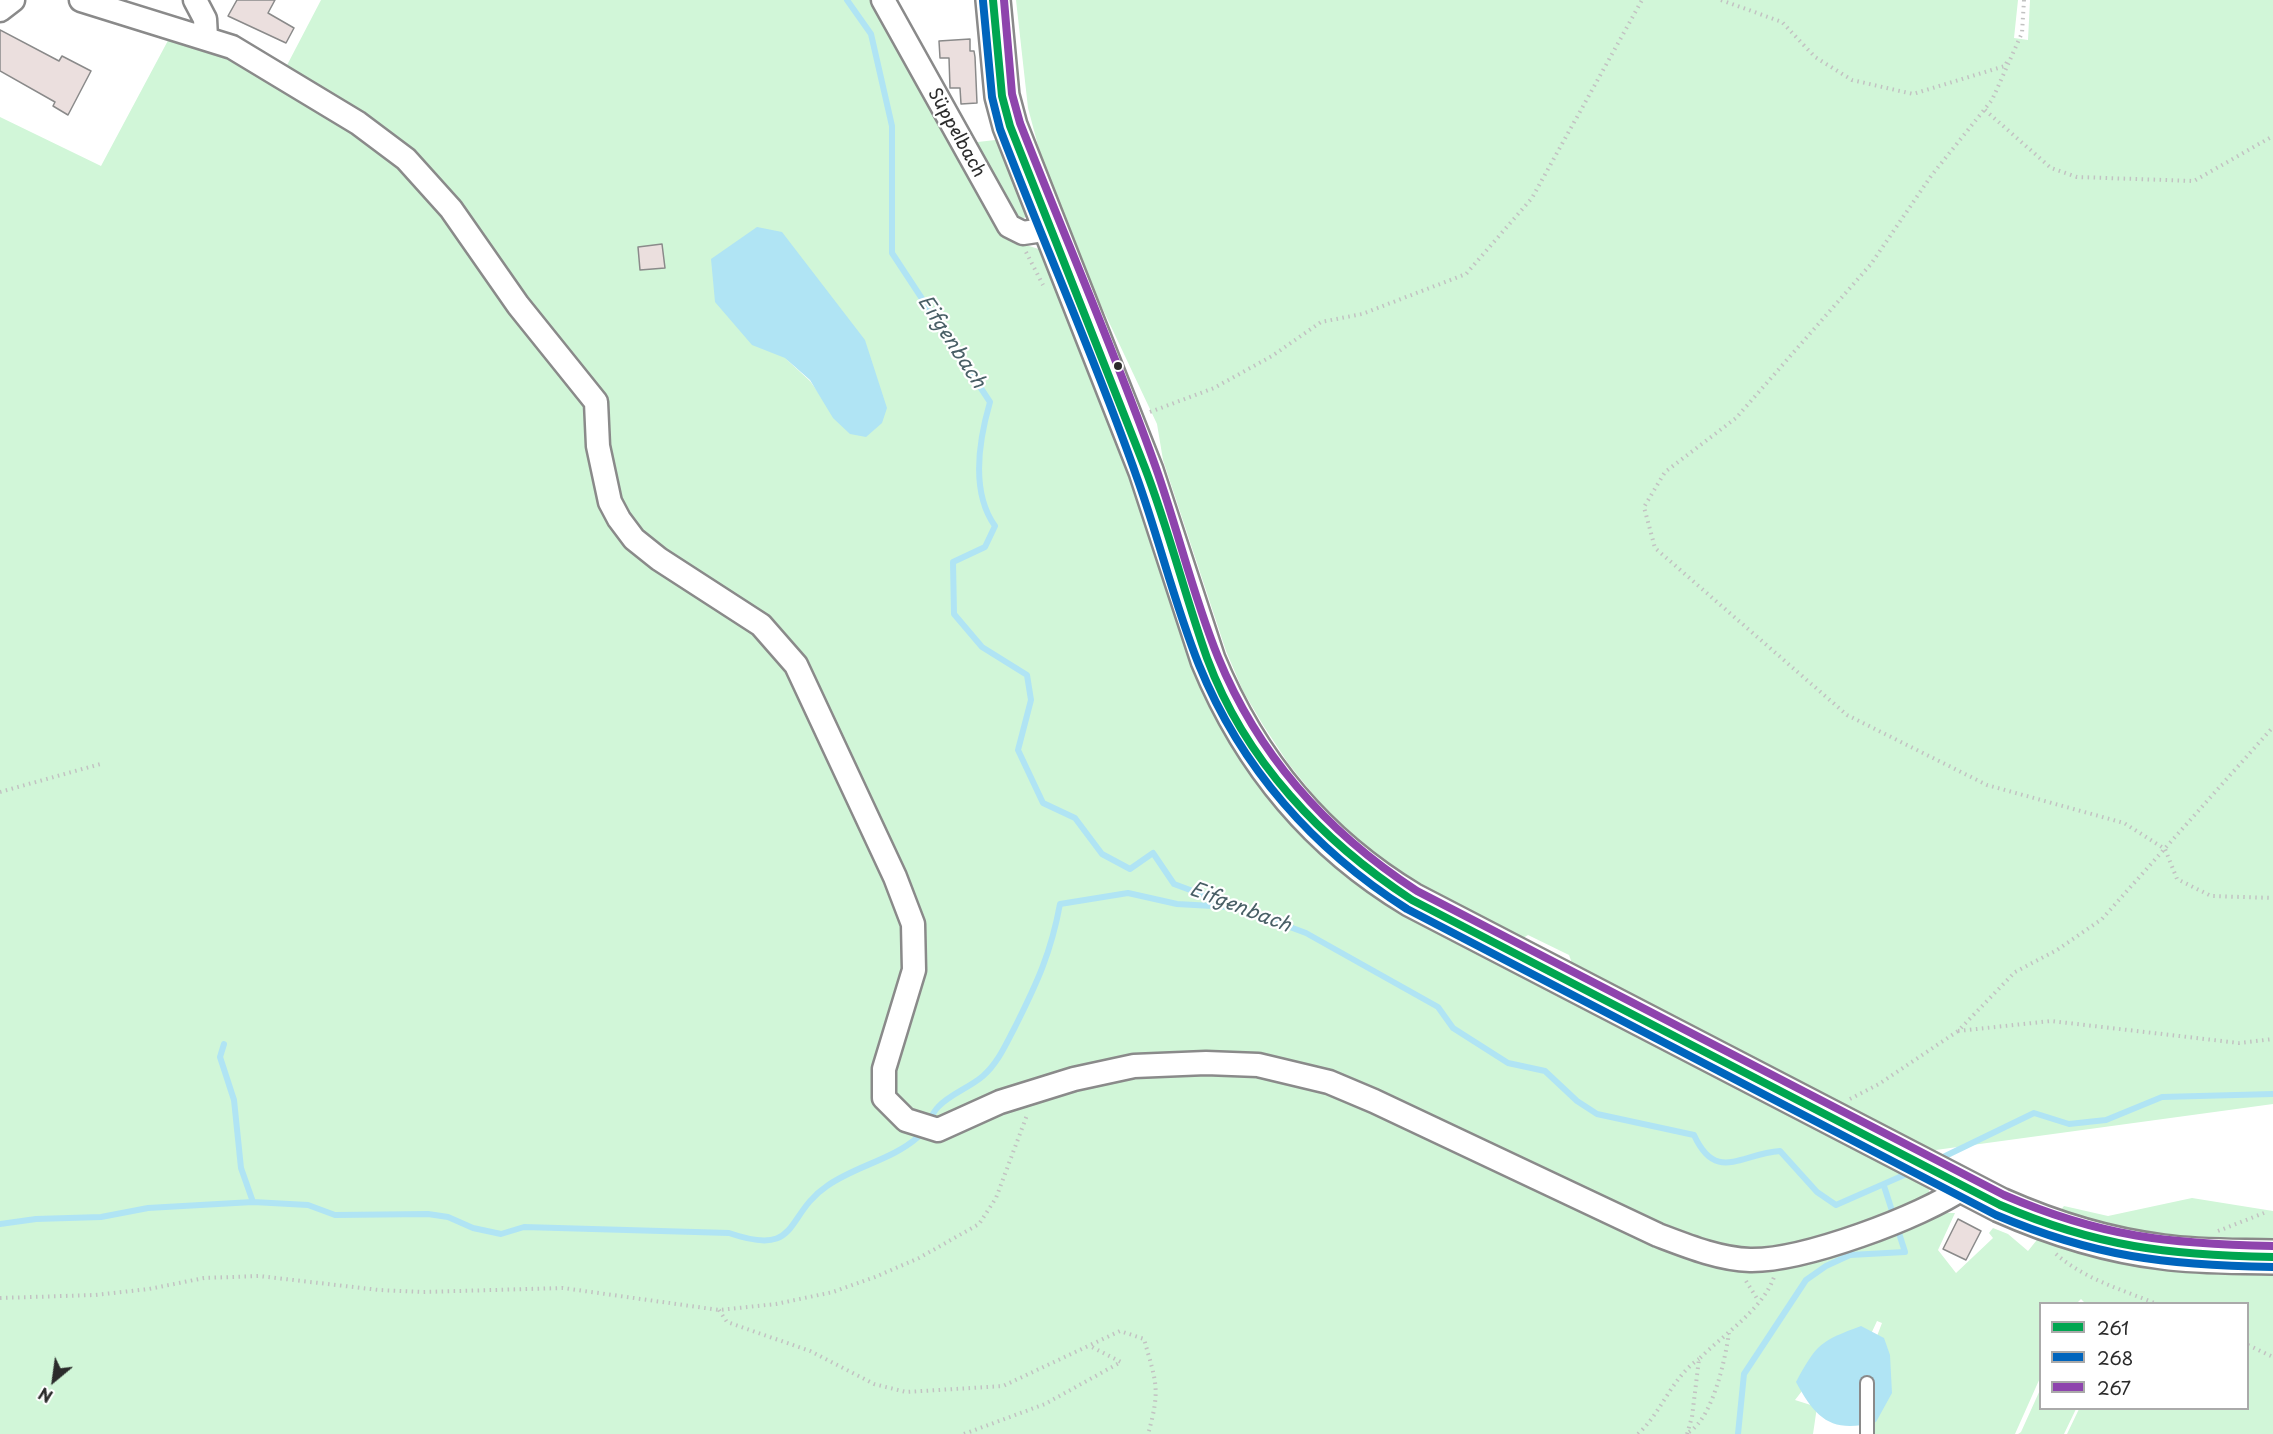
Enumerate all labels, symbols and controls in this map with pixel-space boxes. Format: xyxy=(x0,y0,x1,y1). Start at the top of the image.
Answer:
street label: Süppelbach xyxy=(923,85,989,181)
water label: Eifgenbach xyxy=(912,291,990,393)
unlabelled marker xyxy=(1112,360,1124,372)
water label: Eifgenbach xyxy=(1186,878,1294,938)
legend xyxy=(2039,1302,2249,1410)
text: 261 xyxy=(2097,1314,2129,1341)
text: 268 xyxy=(2097,1344,2133,1371)
north arrow xyxy=(24,1350,84,1410)
text: 267 xyxy=(2097,1374,2131,1401)
text: N xyxy=(34,1382,57,1409)

